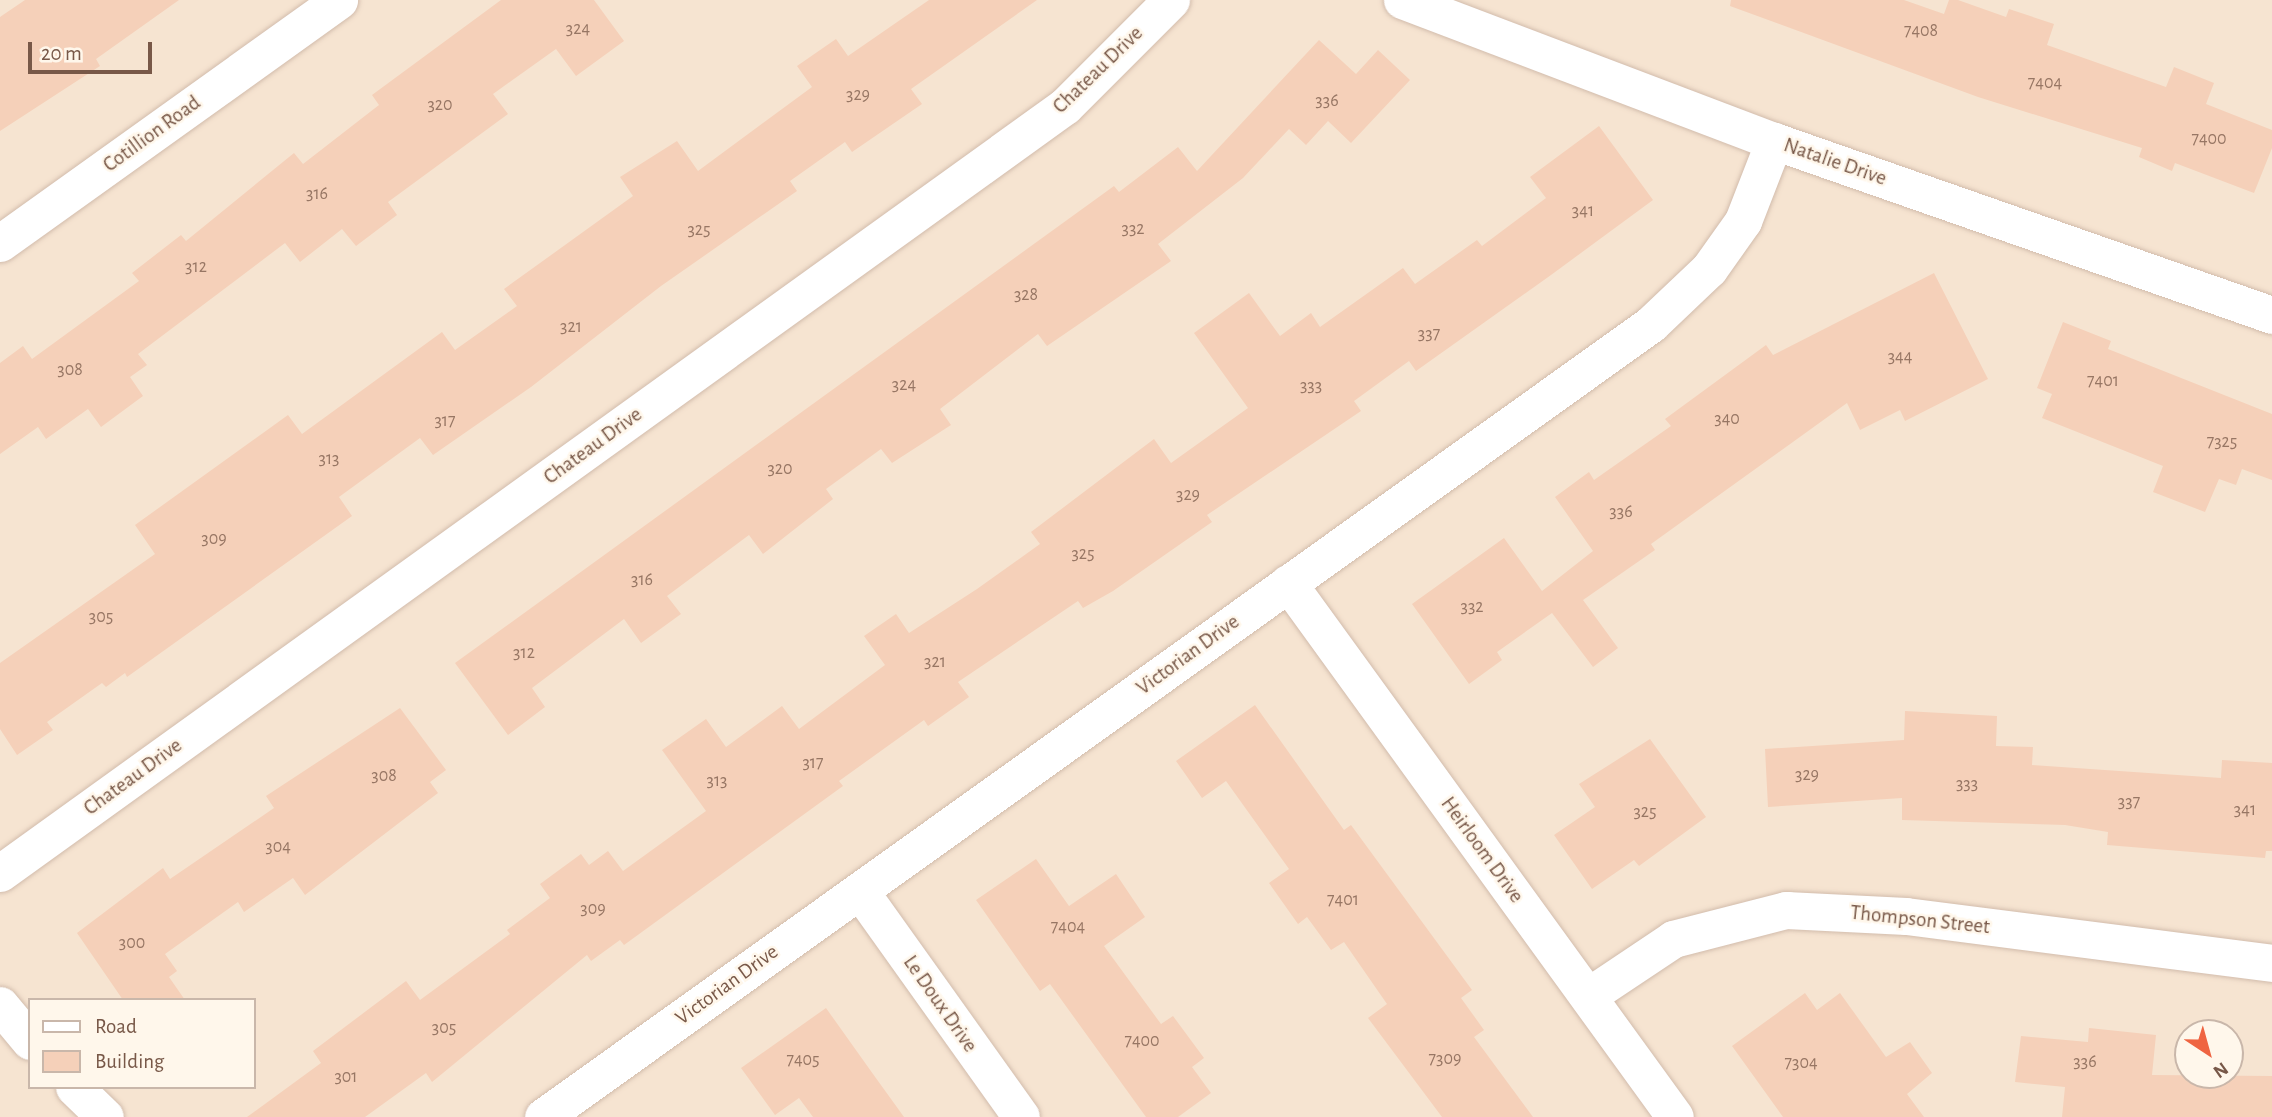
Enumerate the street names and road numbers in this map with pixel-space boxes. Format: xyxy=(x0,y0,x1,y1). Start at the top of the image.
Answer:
street label: Chateau Drive xyxy=(1048,21,1148,119)
street label: Cotillion Road xyxy=(98,90,206,178)
street label: Natalie Drive xyxy=(1780,133,1890,191)
street label: Chateau Drive xyxy=(539,402,647,490)
street label: Victorian Drive xyxy=(1132,609,1244,701)
street label: Chateau Drive xyxy=(79,733,187,821)
street label: Heirloom Drive xyxy=(1435,792,1529,908)
street label: Thompson Street xyxy=(1849,900,1991,940)
street label: Victorian Drive xyxy=(671,939,783,1031)
street label: Le Doux Drive xyxy=(897,951,983,1057)

